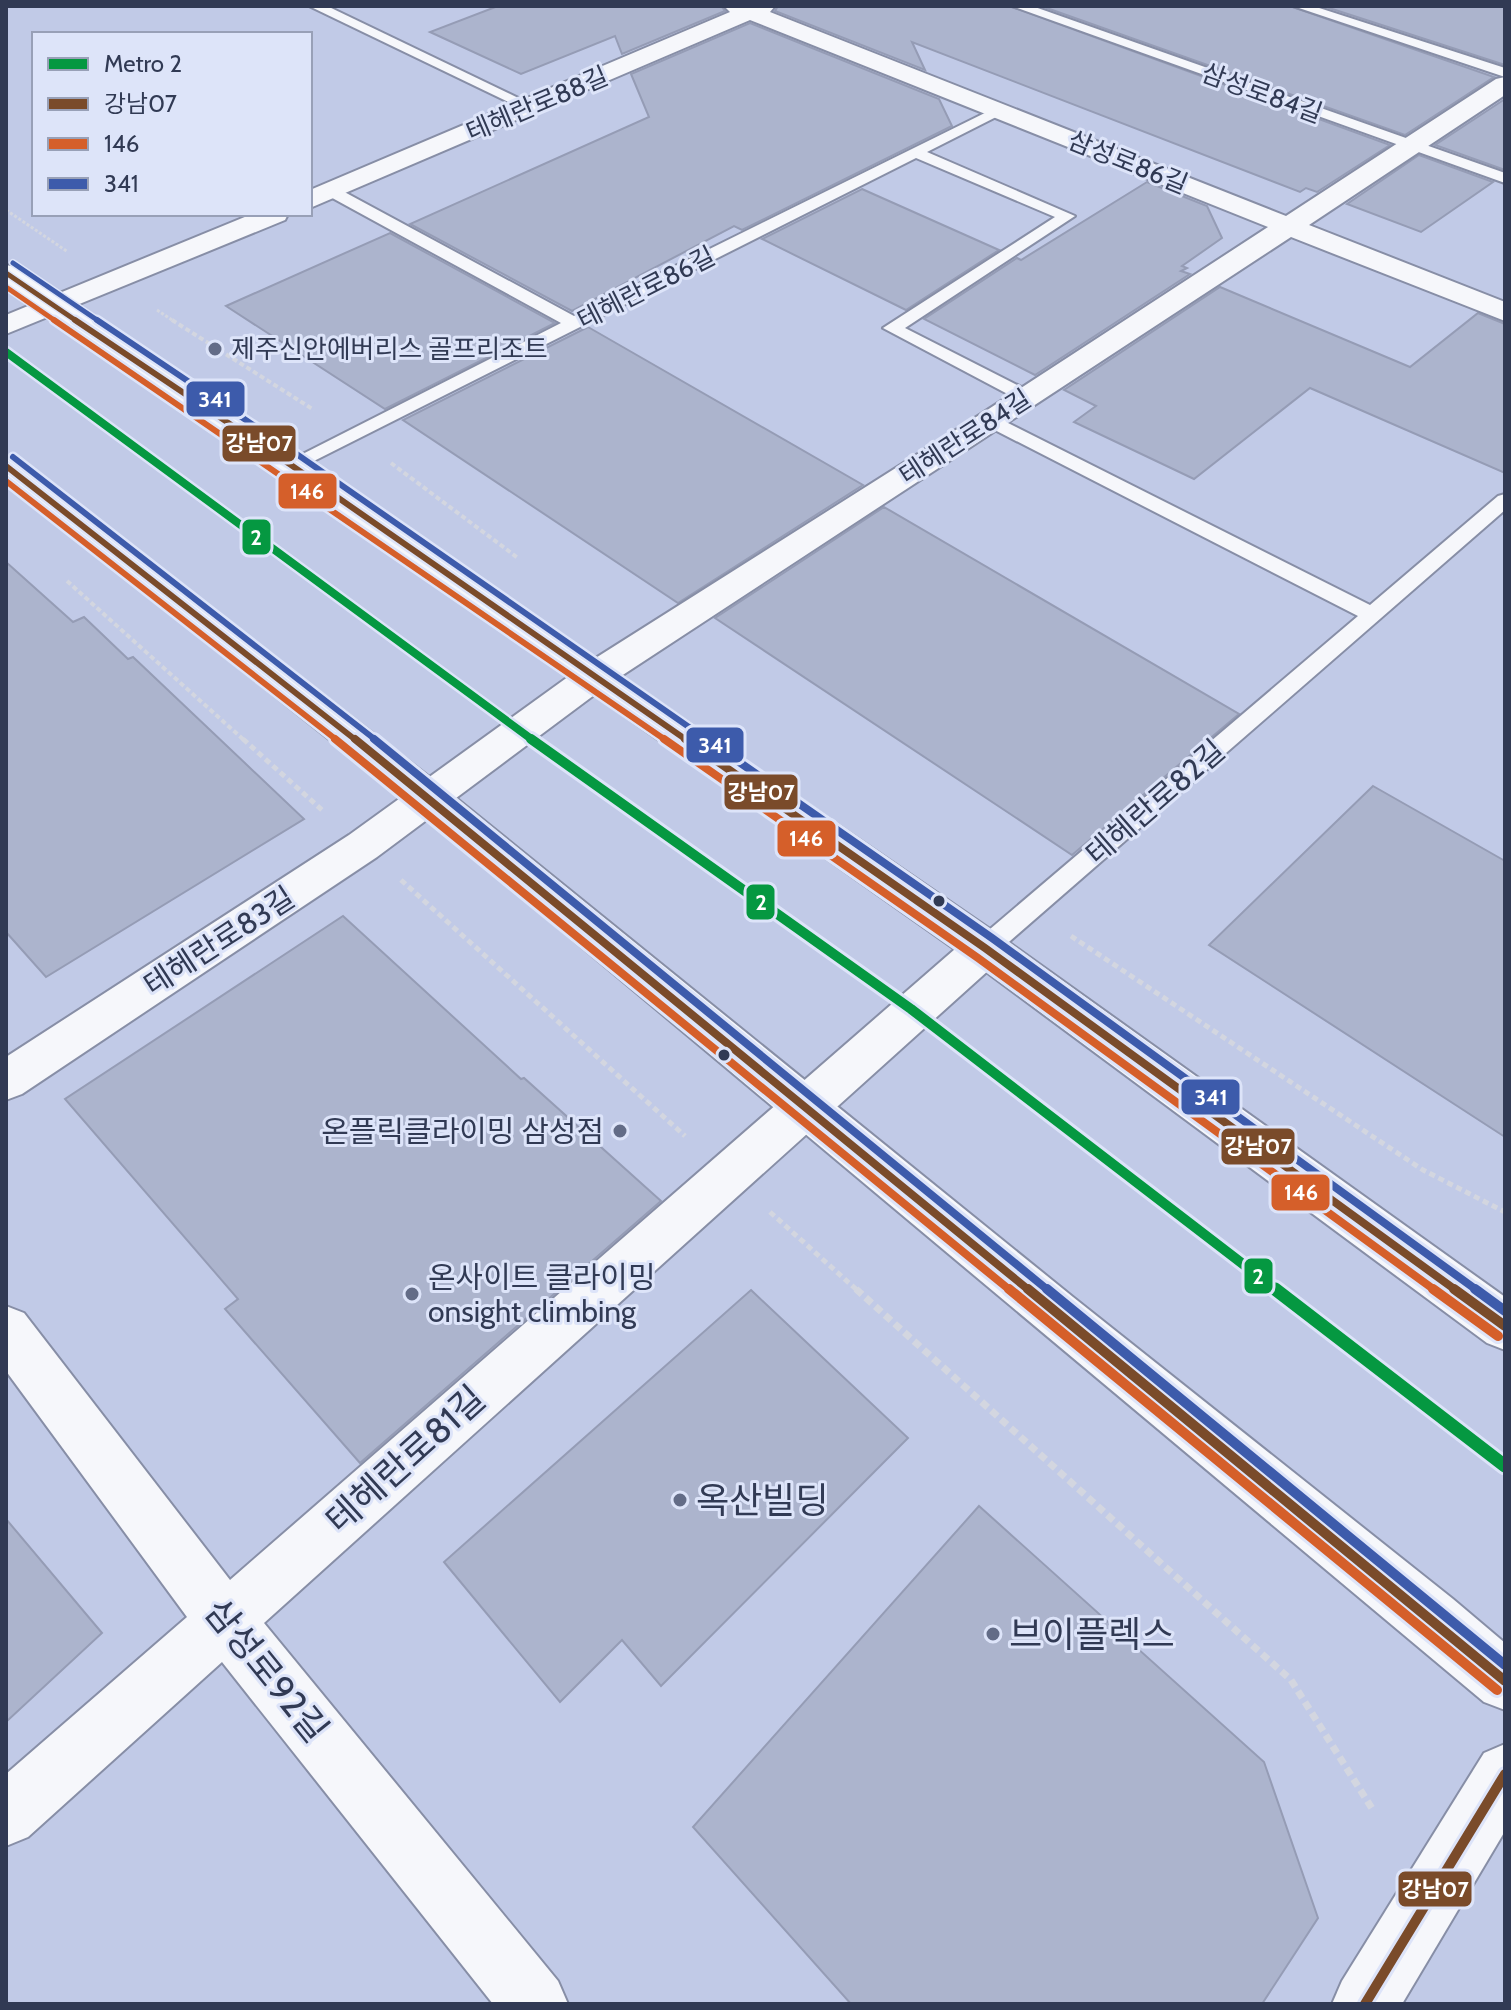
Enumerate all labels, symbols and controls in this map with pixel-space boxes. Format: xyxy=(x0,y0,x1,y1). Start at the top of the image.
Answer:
legend xyxy=(32,32,312,216)
text: Metro 2 xyxy=(104,49,182,78)
street label: 삼성로84길 xyxy=(1197,56,1327,130)
street label: 테헤란로88길 xyxy=(461,60,613,148)
text: 강남07 xyxy=(104,89,177,118)
street label: 삼성로86길 xyxy=(1063,124,1193,200)
text: 146 xyxy=(104,129,139,158)
text: 341 xyxy=(104,169,139,198)
street label: 테헤란로86길 xyxy=(572,240,720,336)
place label: 제주신안에버리스 골프리조트 xyxy=(231,333,548,365)
marker: 제주신안에버리스 골프리조트 xyxy=(206,340,224,358)
line badge: 341 xyxy=(185,380,246,418)
street label: 테헤란로84길 xyxy=(893,383,1037,491)
text: 341 xyxy=(198,386,232,413)
line badge: 강남07 xyxy=(221,424,297,463)
text: 강남07 xyxy=(225,430,293,457)
line badge: 146 xyxy=(277,472,338,510)
text: 146 xyxy=(290,478,324,505)
line badge: 2 xyxy=(241,518,272,556)
text: 2 xyxy=(250,524,262,551)
line badge: 341 xyxy=(685,726,745,764)
text: 341 xyxy=(698,732,732,759)
street label: 테헤란로82길 xyxy=(1078,732,1232,872)
line badge: 강남07 xyxy=(723,773,799,811)
text: 강남07 xyxy=(727,779,795,806)
line badge: 146 xyxy=(776,819,837,858)
text: 146 xyxy=(789,825,823,852)
street label: 테헤란로83길 xyxy=(137,879,301,1003)
line badge: 2 xyxy=(745,883,776,921)
text: 2 xyxy=(755,889,767,916)
unlabelled marker xyxy=(931,893,947,909)
unlabelled marker xyxy=(716,1047,732,1063)
line badge: 341 xyxy=(1180,1078,1241,1116)
text: 341 xyxy=(1194,1084,1228,1111)
place label: 온플릭클라이밍 삼성점 xyxy=(321,1113,604,1150)
marker: 온플릭클라이밍 삼성점 xyxy=(611,1122,629,1140)
line badge: 강남07 xyxy=(1220,1127,1296,1166)
text: 강남07 xyxy=(1224,1133,1292,1160)
line badge: 146 xyxy=(1270,1173,1331,1212)
text: 146 xyxy=(1284,1179,1318,1206)
line badge: 2 xyxy=(1243,1257,1274,1295)
place label: 온사이트 클라이밍 onsight climbing xyxy=(428,1259,656,1330)
text: 2 xyxy=(1252,1263,1264,1290)
marker: 온사이트 클라이밍 onsight climbing xyxy=(403,1285,421,1303)
street label: 테헤란로81길 xyxy=(316,1376,494,1542)
place label: 옥산빌딩 xyxy=(696,1478,828,1522)
marker: 옥산빌딩 xyxy=(671,1491,689,1509)
street label: 삼성로92길 xyxy=(196,1589,338,1751)
place label: 브이플렉스 xyxy=(1009,1612,1175,1656)
marker: 브이플렉스 xyxy=(984,1625,1002,1643)
line badge: 강남07 xyxy=(1397,1870,1473,1908)
text: 강남07 xyxy=(1401,1876,1469,1903)

